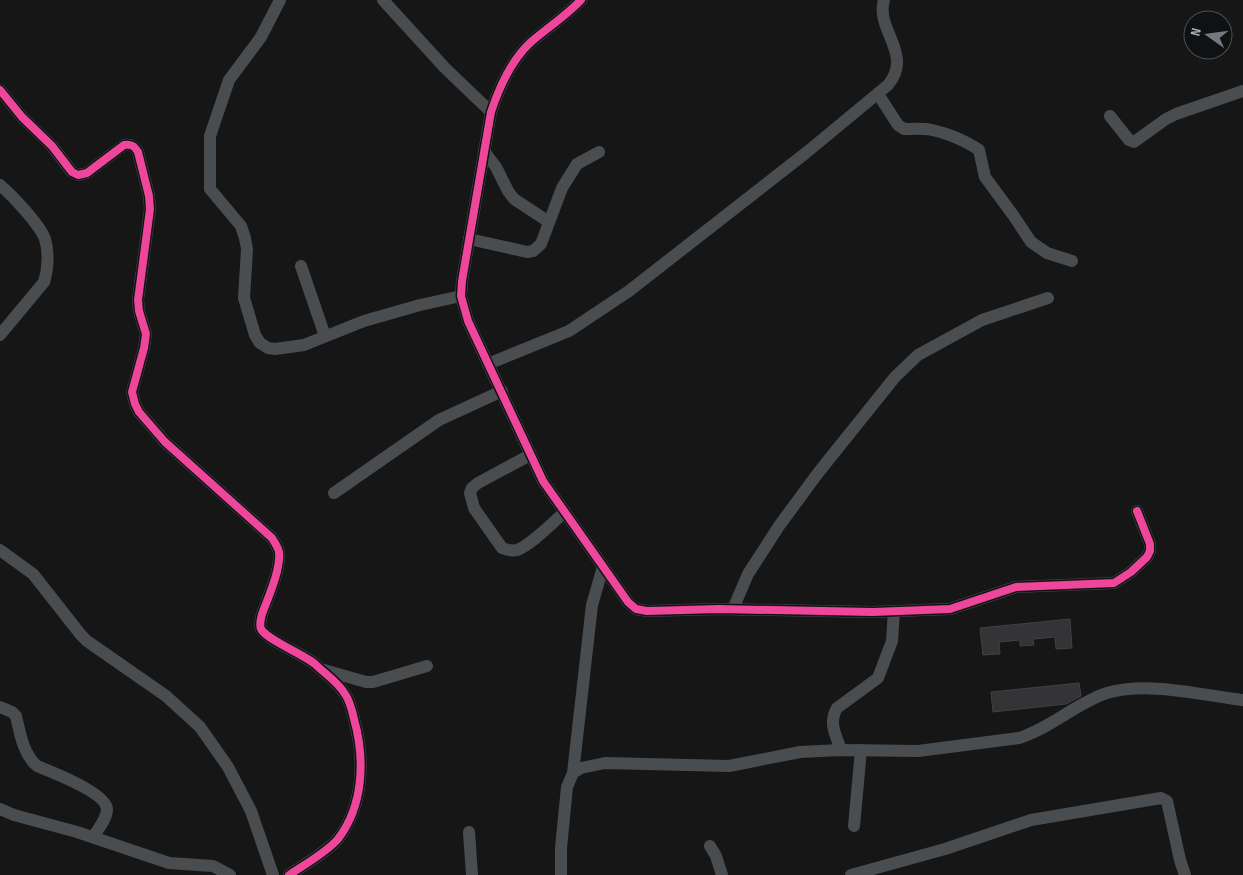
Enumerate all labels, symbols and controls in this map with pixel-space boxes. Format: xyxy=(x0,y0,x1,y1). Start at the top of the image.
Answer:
north arrow xyxy=(1183,10,1233,60)
text: N xyxy=(1187,26,1205,38)

